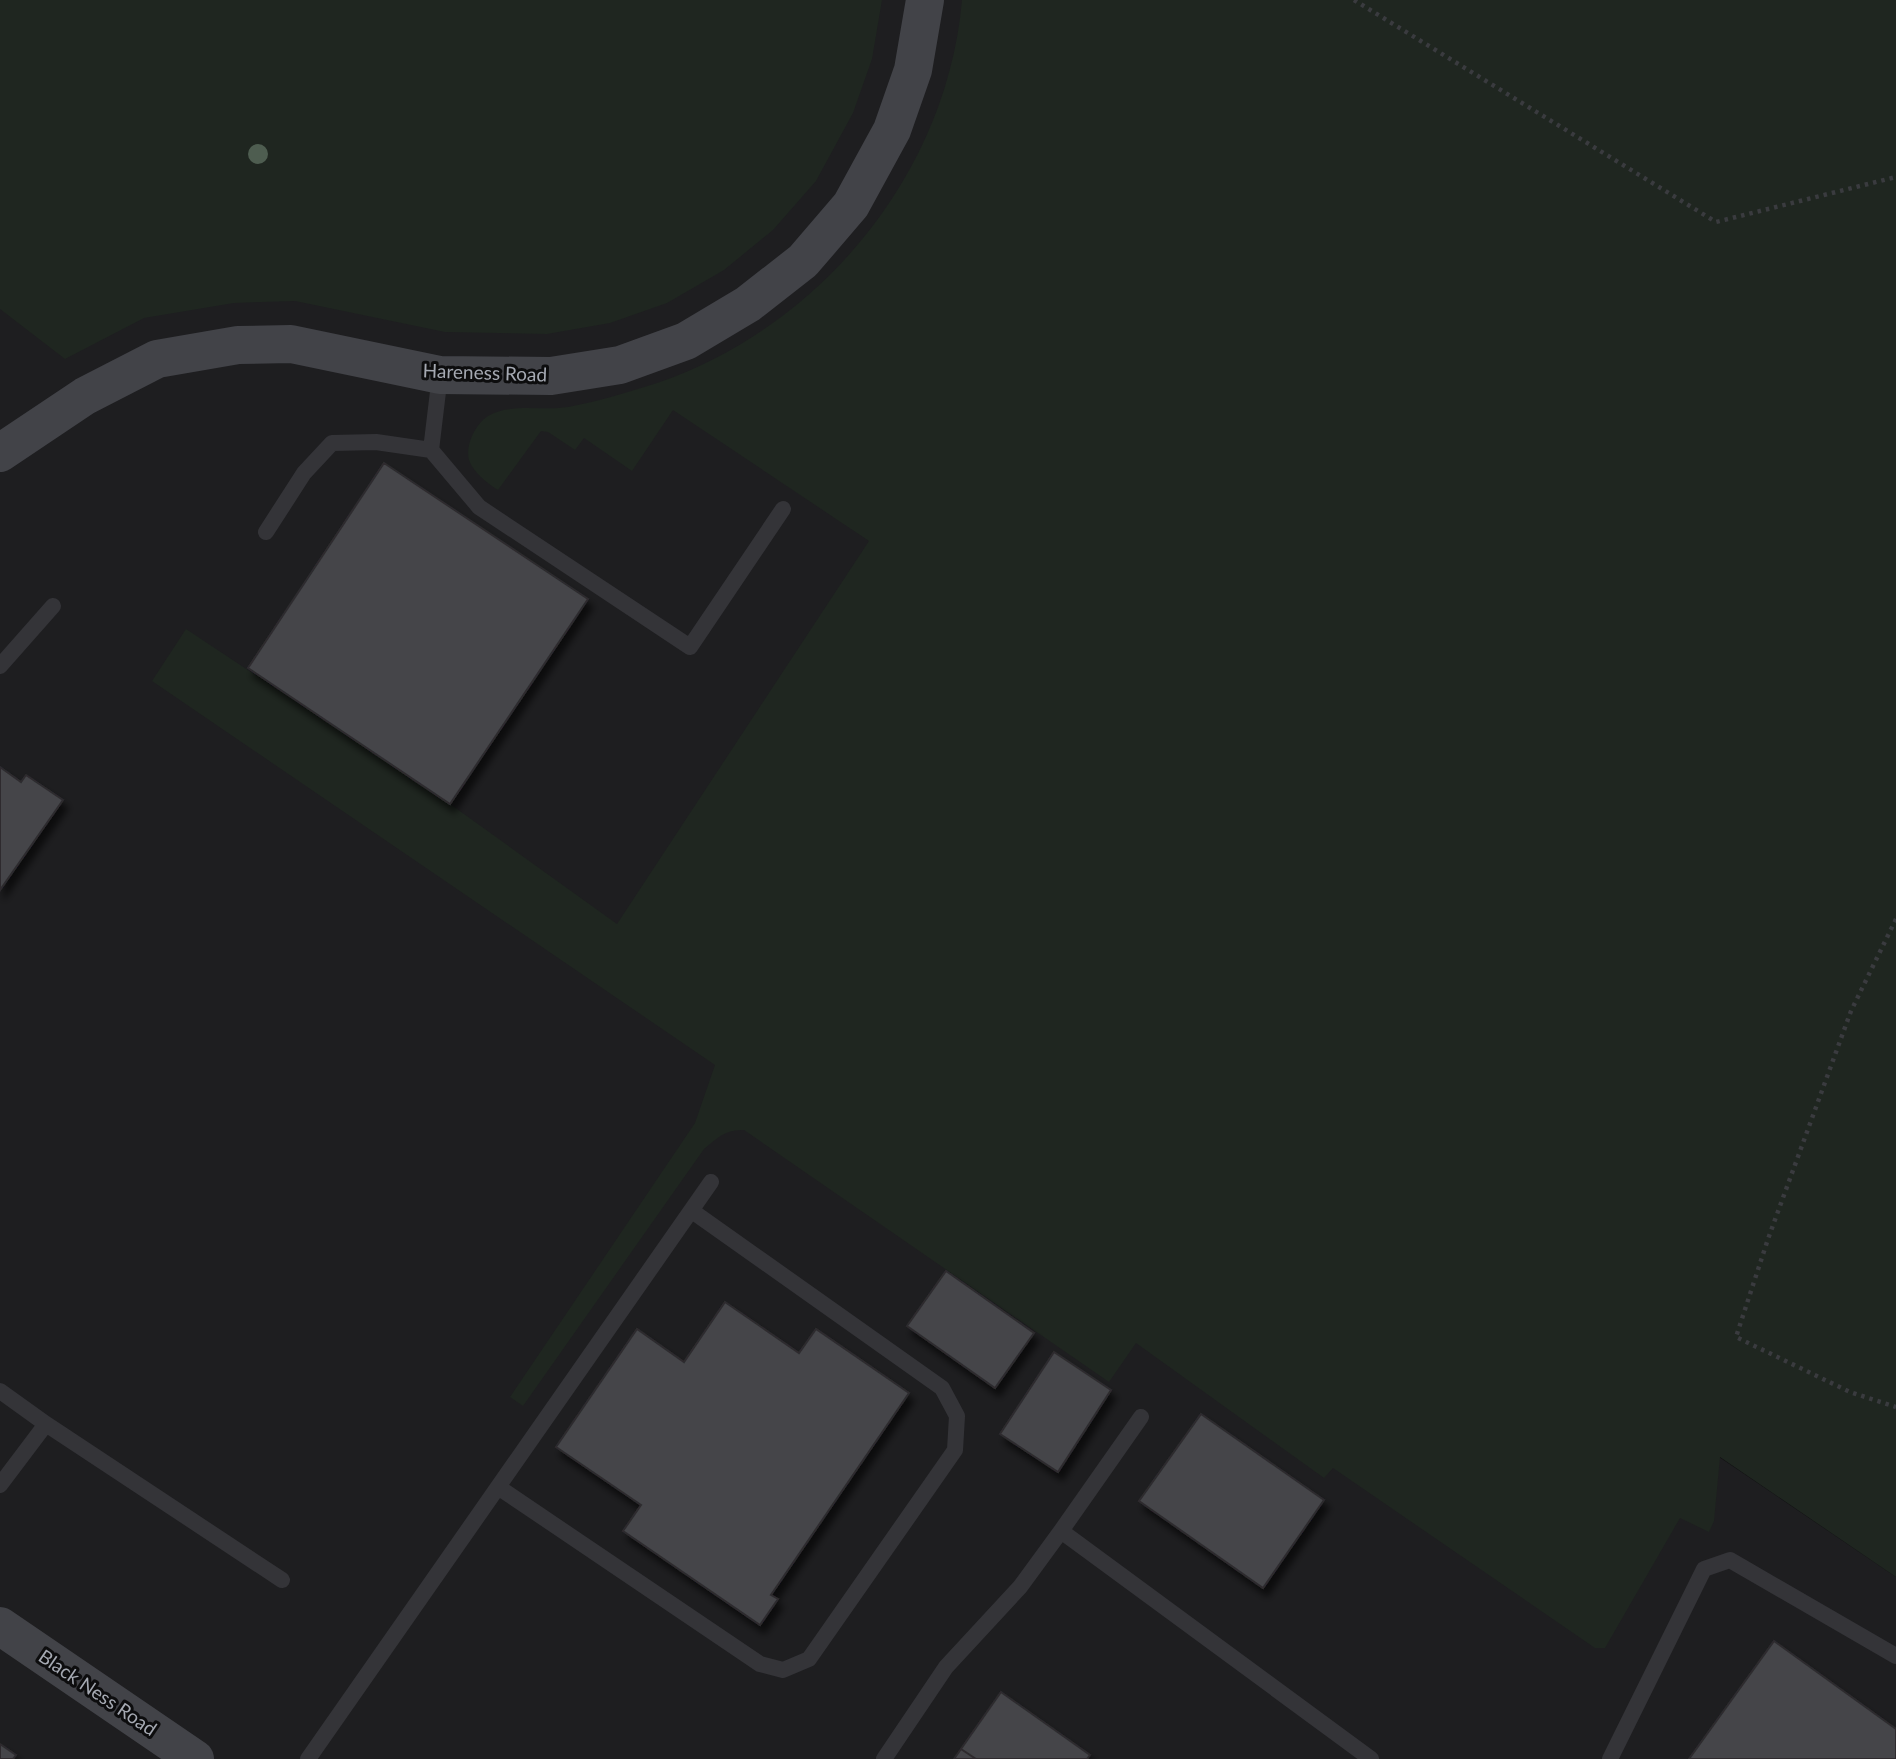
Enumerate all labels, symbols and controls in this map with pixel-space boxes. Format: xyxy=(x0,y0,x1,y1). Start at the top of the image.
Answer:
street label: Hareness Road xyxy=(422,358,548,386)
street label: Black Ness Road xyxy=(35,1644,161,1740)

